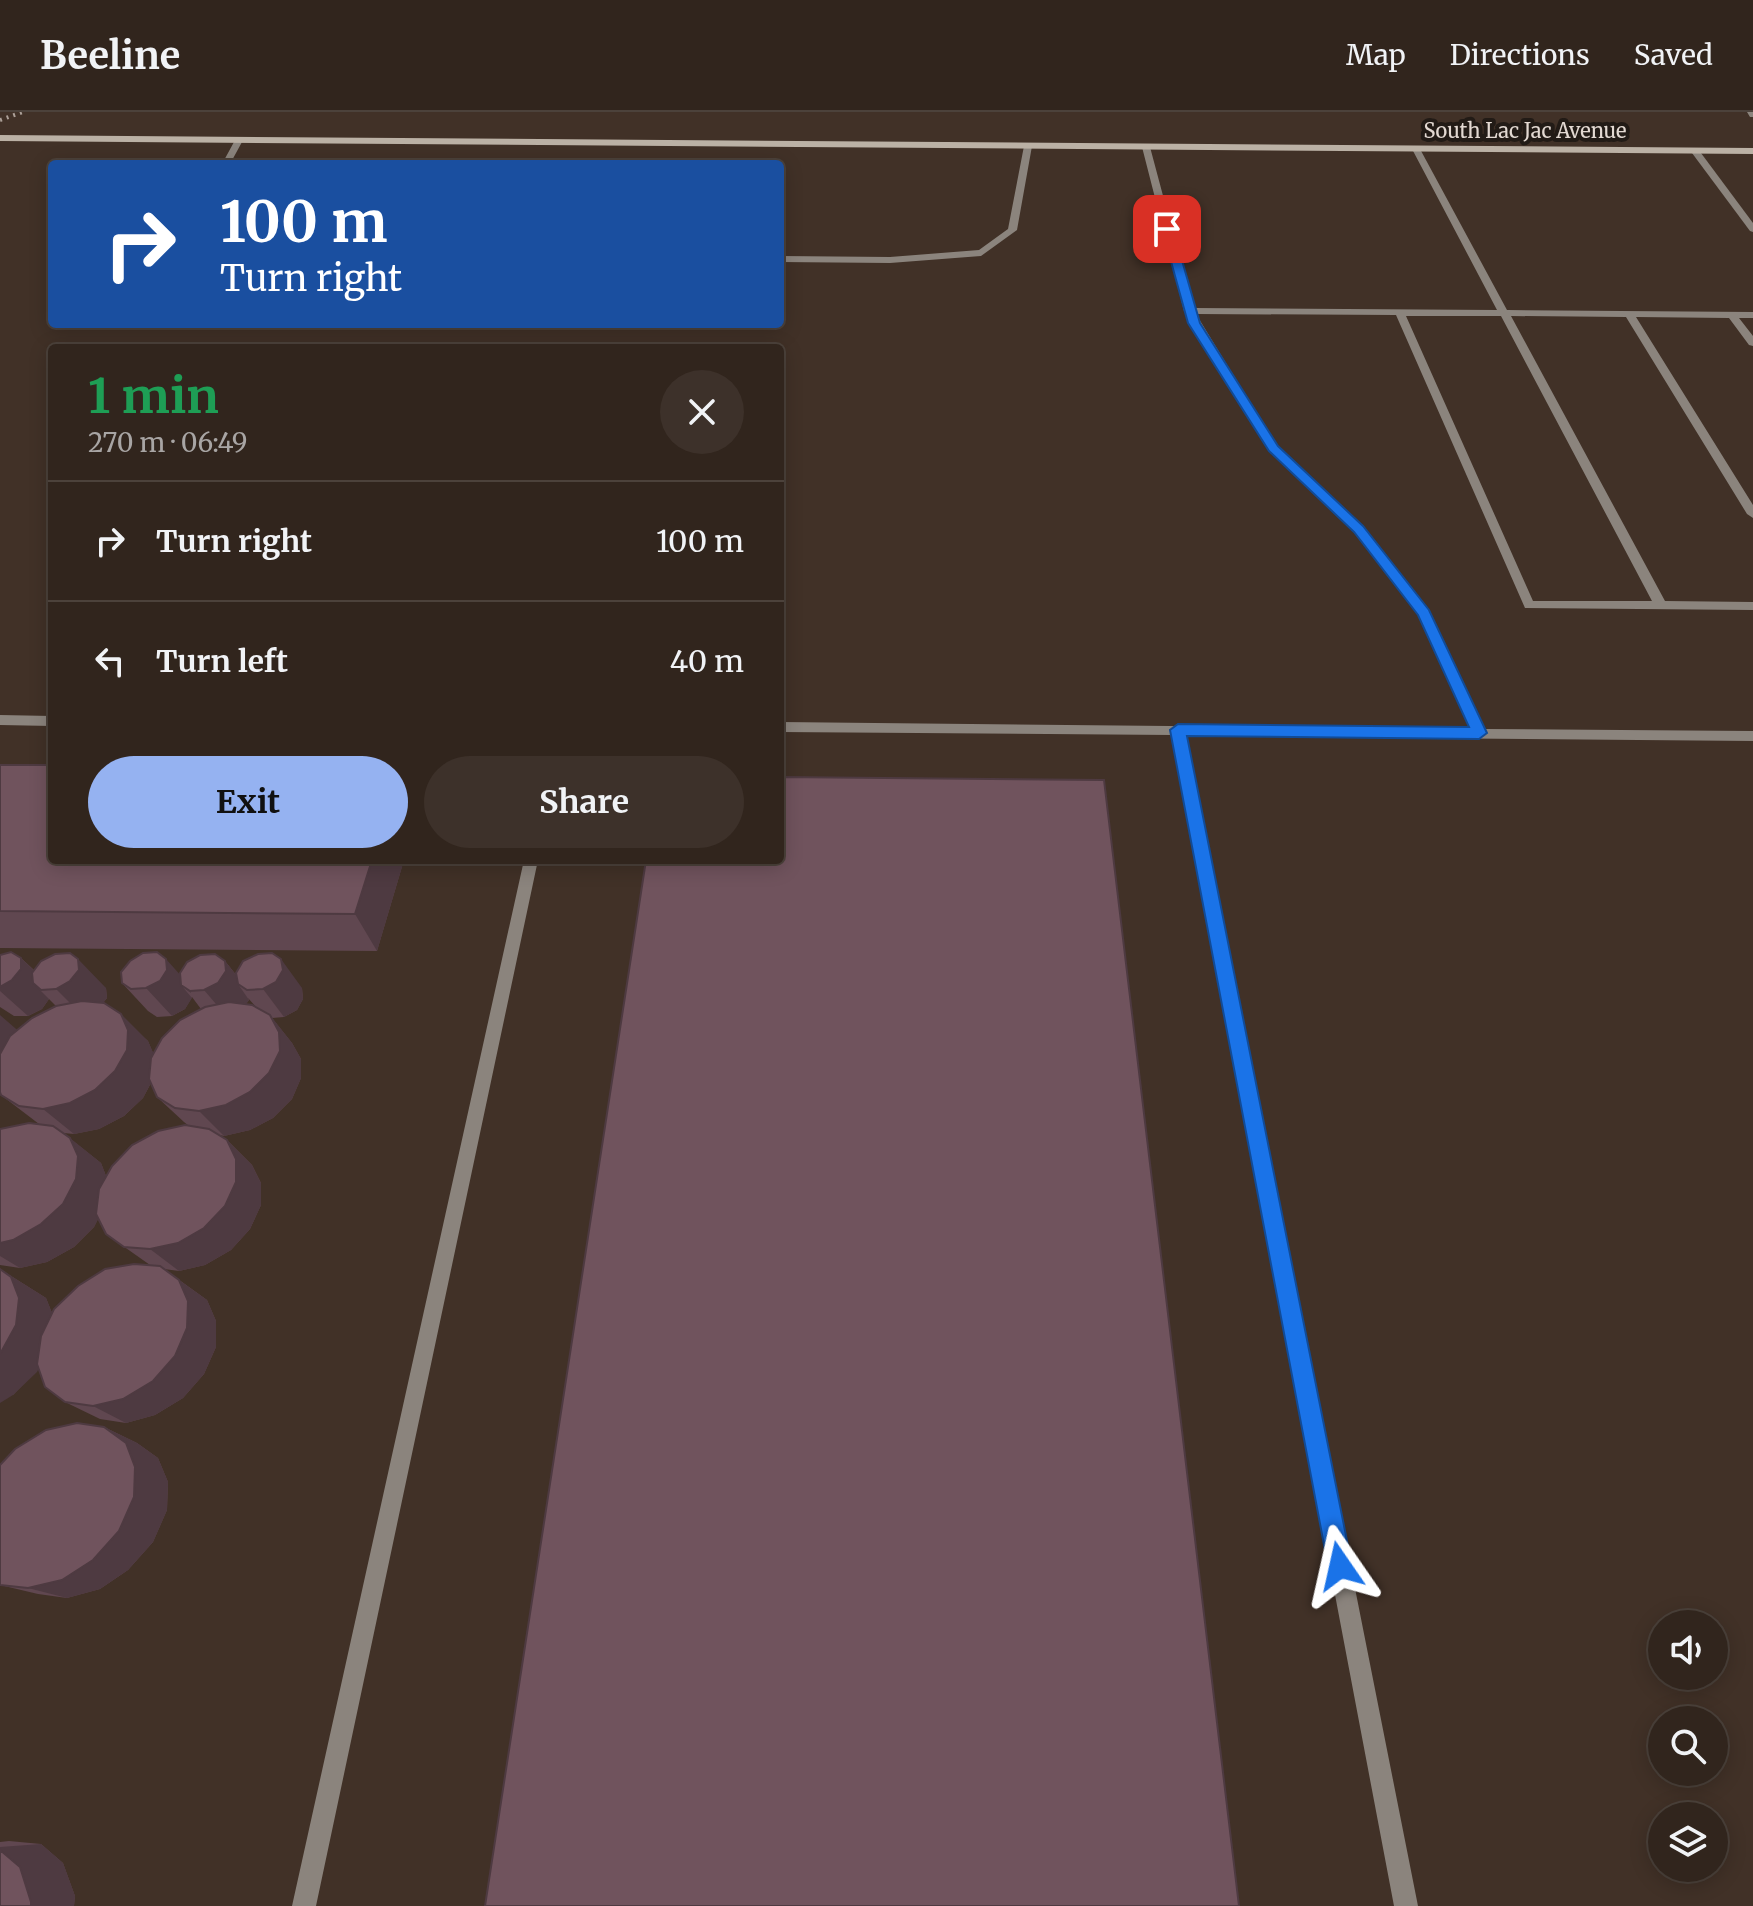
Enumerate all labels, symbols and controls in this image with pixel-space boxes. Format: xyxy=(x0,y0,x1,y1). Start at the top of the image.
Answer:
text: Beeline xyxy=(40,32,180,79)
text: Map xyxy=(1346,37,1406,73)
text: Directions xyxy=(1450,37,1590,73)
text: Saved xyxy=(1634,37,1713,73)
street label: South Lac Jac Avenue xyxy=(1424,118,1626,143)
text: 100 m xyxy=(220,187,388,257)
icon: right xyxy=(88,192,192,296)
pin xyxy=(1133,195,1201,263)
icon: arrive xyxy=(1145,207,1189,251)
text: Turn right xyxy=(220,256,402,301)
text: 1 min xyxy=(88,366,219,426)
button: close xyxy=(660,370,744,454)
text: 270 m · 06:49 xyxy=(88,426,248,459)
icon: right xyxy=(88,519,132,563)
text: Turn right xyxy=(156,522,312,560)
text: 100 m xyxy=(656,522,744,560)
icon: left xyxy=(88,639,132,683)
text: Turn left xyxy=(156,642,288,680)
text: 40 m xyxy=(670,642,744,680)
button: Exit xyxy=(88,756,408,848)
button: Share xyxy=(424,756,744,848)
position arrow xyxy=(1298,1524,1382,1608)
map controls xyxy=(1648,1610,1728,1882)
button: sound xyxy=(1648,1610,1728,1690)
button: search xyxy=(1648,1706,1728,1786)
button: layers xyxy=(1648,1802,1728,1882)

